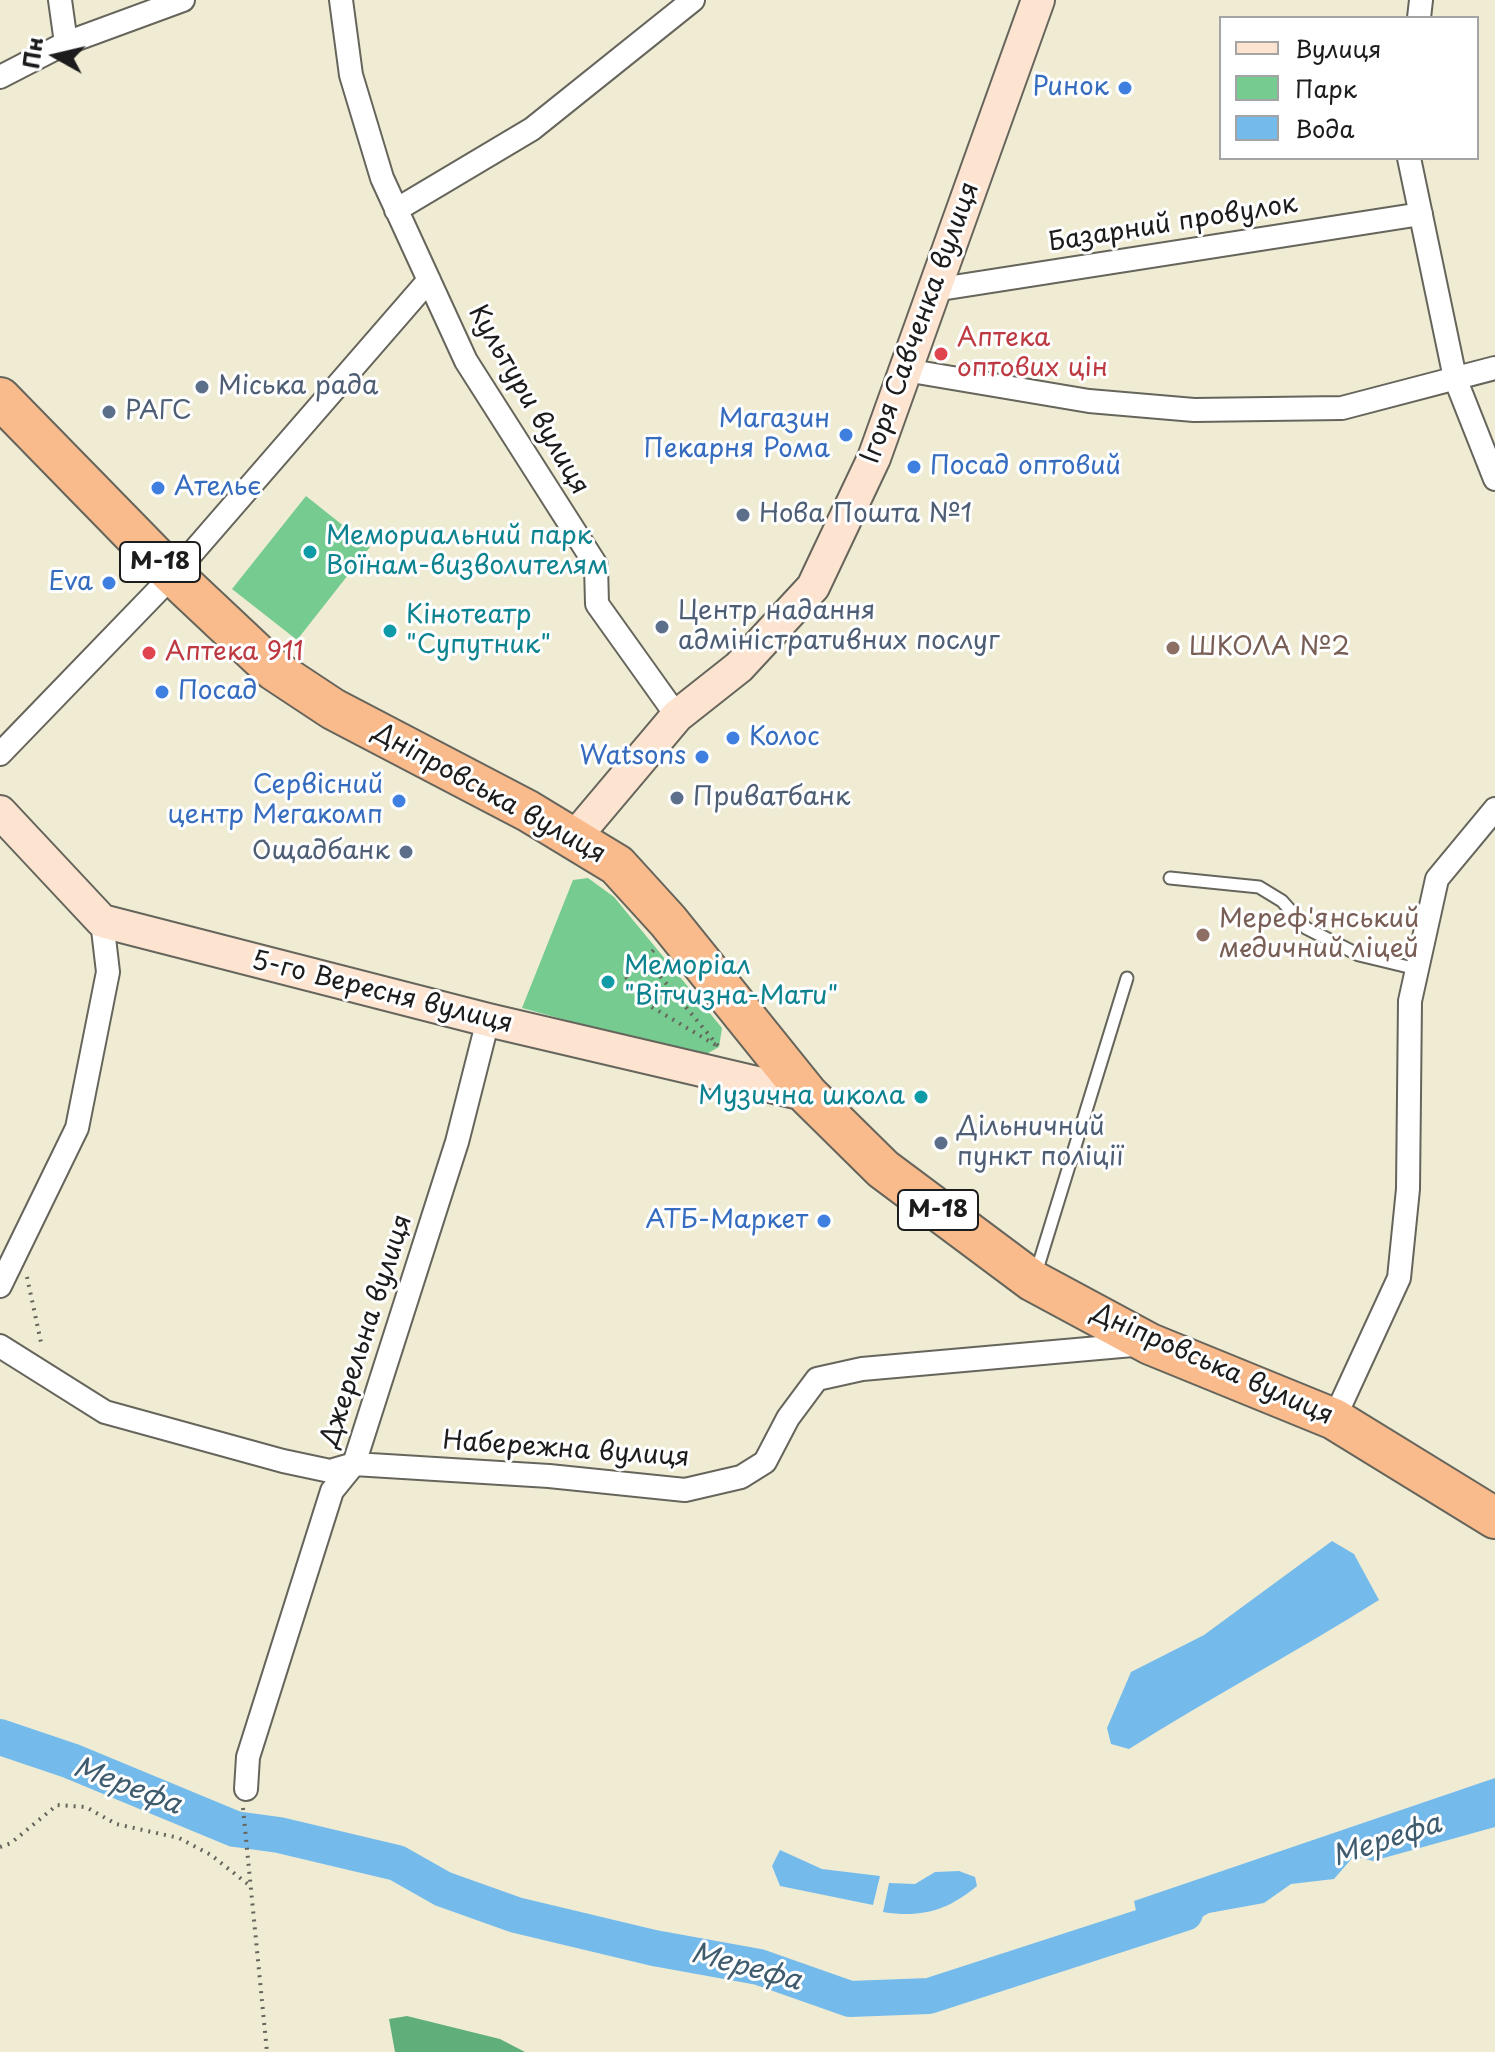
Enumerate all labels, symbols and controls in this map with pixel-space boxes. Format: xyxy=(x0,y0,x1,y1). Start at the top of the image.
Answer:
north arrow xyxy=(16,16,96,96)
legend xyxy=(1219,16,1479,160)
text: Вулиця xyxy=(1295,30,1381,66)
text: Пн xyxy=(13,35,50,71)
text: Парк xyxy=(1295,70,1357,106)
place label: Ринок xyxy=(1032,72,1109,104)
marker: Ринок xyxy=(1116,79,1134,97)
text: Вода xyxy=(1295,110,1354,146)
street label: Ігоря Савченка вулиця xyxy=(856,178,986,468)
street label: Базарний провулок xyxy=(1046,189,1300,259)
street label: Культури вулиця xyxy=(461,299,595,501)
place label: Аптека оптових цін xyxy=(957,323,1108,384)
marker: Аптека оптових цін xyxy=(932,345,950,363)
place label: Міська рада xyxy=(218,371,378,403)
marker: Міська рада xyxy=(193,378,211,396)
place label: РАГС xyxy=(125,396,192,428)
marker: РАГС xyxy=(100,403,118,421)
place label: Магазин Пекарня Рома xyxy=(644,404,830,466)
marker: Магазин Пекарня Рома xyxy=(837,426,855,444)
place label: Посад оптовий xyxy=(930,451,1121,483)
marker: Посад оптовий xyxy=(905,458,923,476)
place label: Ательє xyxy=(174,472,261,504)
marker: Ательє xyxy=(149,479,167,497)
place label: Нова Пошта №1 xyxy=(759,499,972,531)
marker: Нова Пошта №1 xyxy=(734,506,752,524)
place label: Мемориальний парк Воїнам-визволителям xyxy=(326,521,609,582)
road number: М-18 xyxy=(120,542,200,582)
marker: Мемориальний парк Воїнам-визволителям xyxy=(301,543,319,561)
place label: Eva xyxy=(48,567,93,599)
marker: Eva xyxy=(100,574,118,592)
place label: Центр надання адміністративних послуг xyxy=(678,596,999,658)
place label: Кінотеатр "Супутник" xyxy=(406,600,551,662)
marker: Центр надання адміністративних послуг xyxy=(653,618,671,636)
marker: Кінотеатр "Супутник" xyxy=(381,622,399,640)
place label: ШКОЛА №2 xyxy=(1189,632,1350,664)
place label: Аптека 911 xyxy=(165,637,304,669)
marker: ШКОЛА №2 xyxy=(1164,639,1182,657)
marker: Аптека 911 xyxy=(140,644,158,662)
place label: Посад xyxy=(178,676,257,708)
marker: Посад xyxy=(153,683,171,701)
street label: Дніпровська вулиця xyxy=(367,717,611,871)
place label: Колос xyxy=(749,722,820,754)
marker: Колос xyxy=(724,729,742,747)
place label: Watsons xyxy=(579,741,686,773)
marker: Watsons xyxy=(693,748,711,766)
place label: Сервісний центр Мегакомп xyxy=(168,770,383,832)
place label: Приватбанк xyxy=(693,782,850,814)
marker: Приватбанк xyxy=(668,789,686,807)
marker: Сервісний центр Мегакомп xyxy=(390,792,408,810)
place label: Ощадбанк xyxy=(252,836,390,868)
marker: Ощадбанк xyxy=(397,843,415,861)
place label: Мереф'янський медичний ліцей xyxy=(1219,904,1419,966)
marker: Мереф'янський медичний ліцей xyxy=(1194,926,1212,944)
street label: 5-го Вересня вулиця xyxy=(248,945,516,1041)
place label: Меморіал "Вітчизна-Мати" xyxy=(624,951,838,1012)
marker: Меморіал "Вітчизна-Мати" xyxy=(599,973,617,991)
place label: Музична школа xyxy=(698,1081,905,1113)
marker: Музична школа xyxy=(912,1088,930,1106)
place label: Дільничний пункт поліції xyxy=(957,1112,1123,1174)
marker: Дільничний пункт поліції xyxy=(932,1134,950,1152)
road number: М-18 xyxy=(898,1190,978,1230)
place label: АТБ-Маркет xyxy=(646,1205,808,1237)
street label: Джерельна вулиця xyxy=(315,1211,419,1451)
marker: АТБ-Маркет xyxy=(815,1212,833,1230)
street label: Дніпровська вулиця xyxy=(1086,1298,1338,1432)
street label: Набережна вулиця xyxy=(442,1426,690,1474)
water label: Мерефа xyxy=(68,1751,186,1823)
water label: Мерефа xyxy=(1328,1808,1446,1874)
water label: Мерефа xyxy=(687,1937,805,1999)

